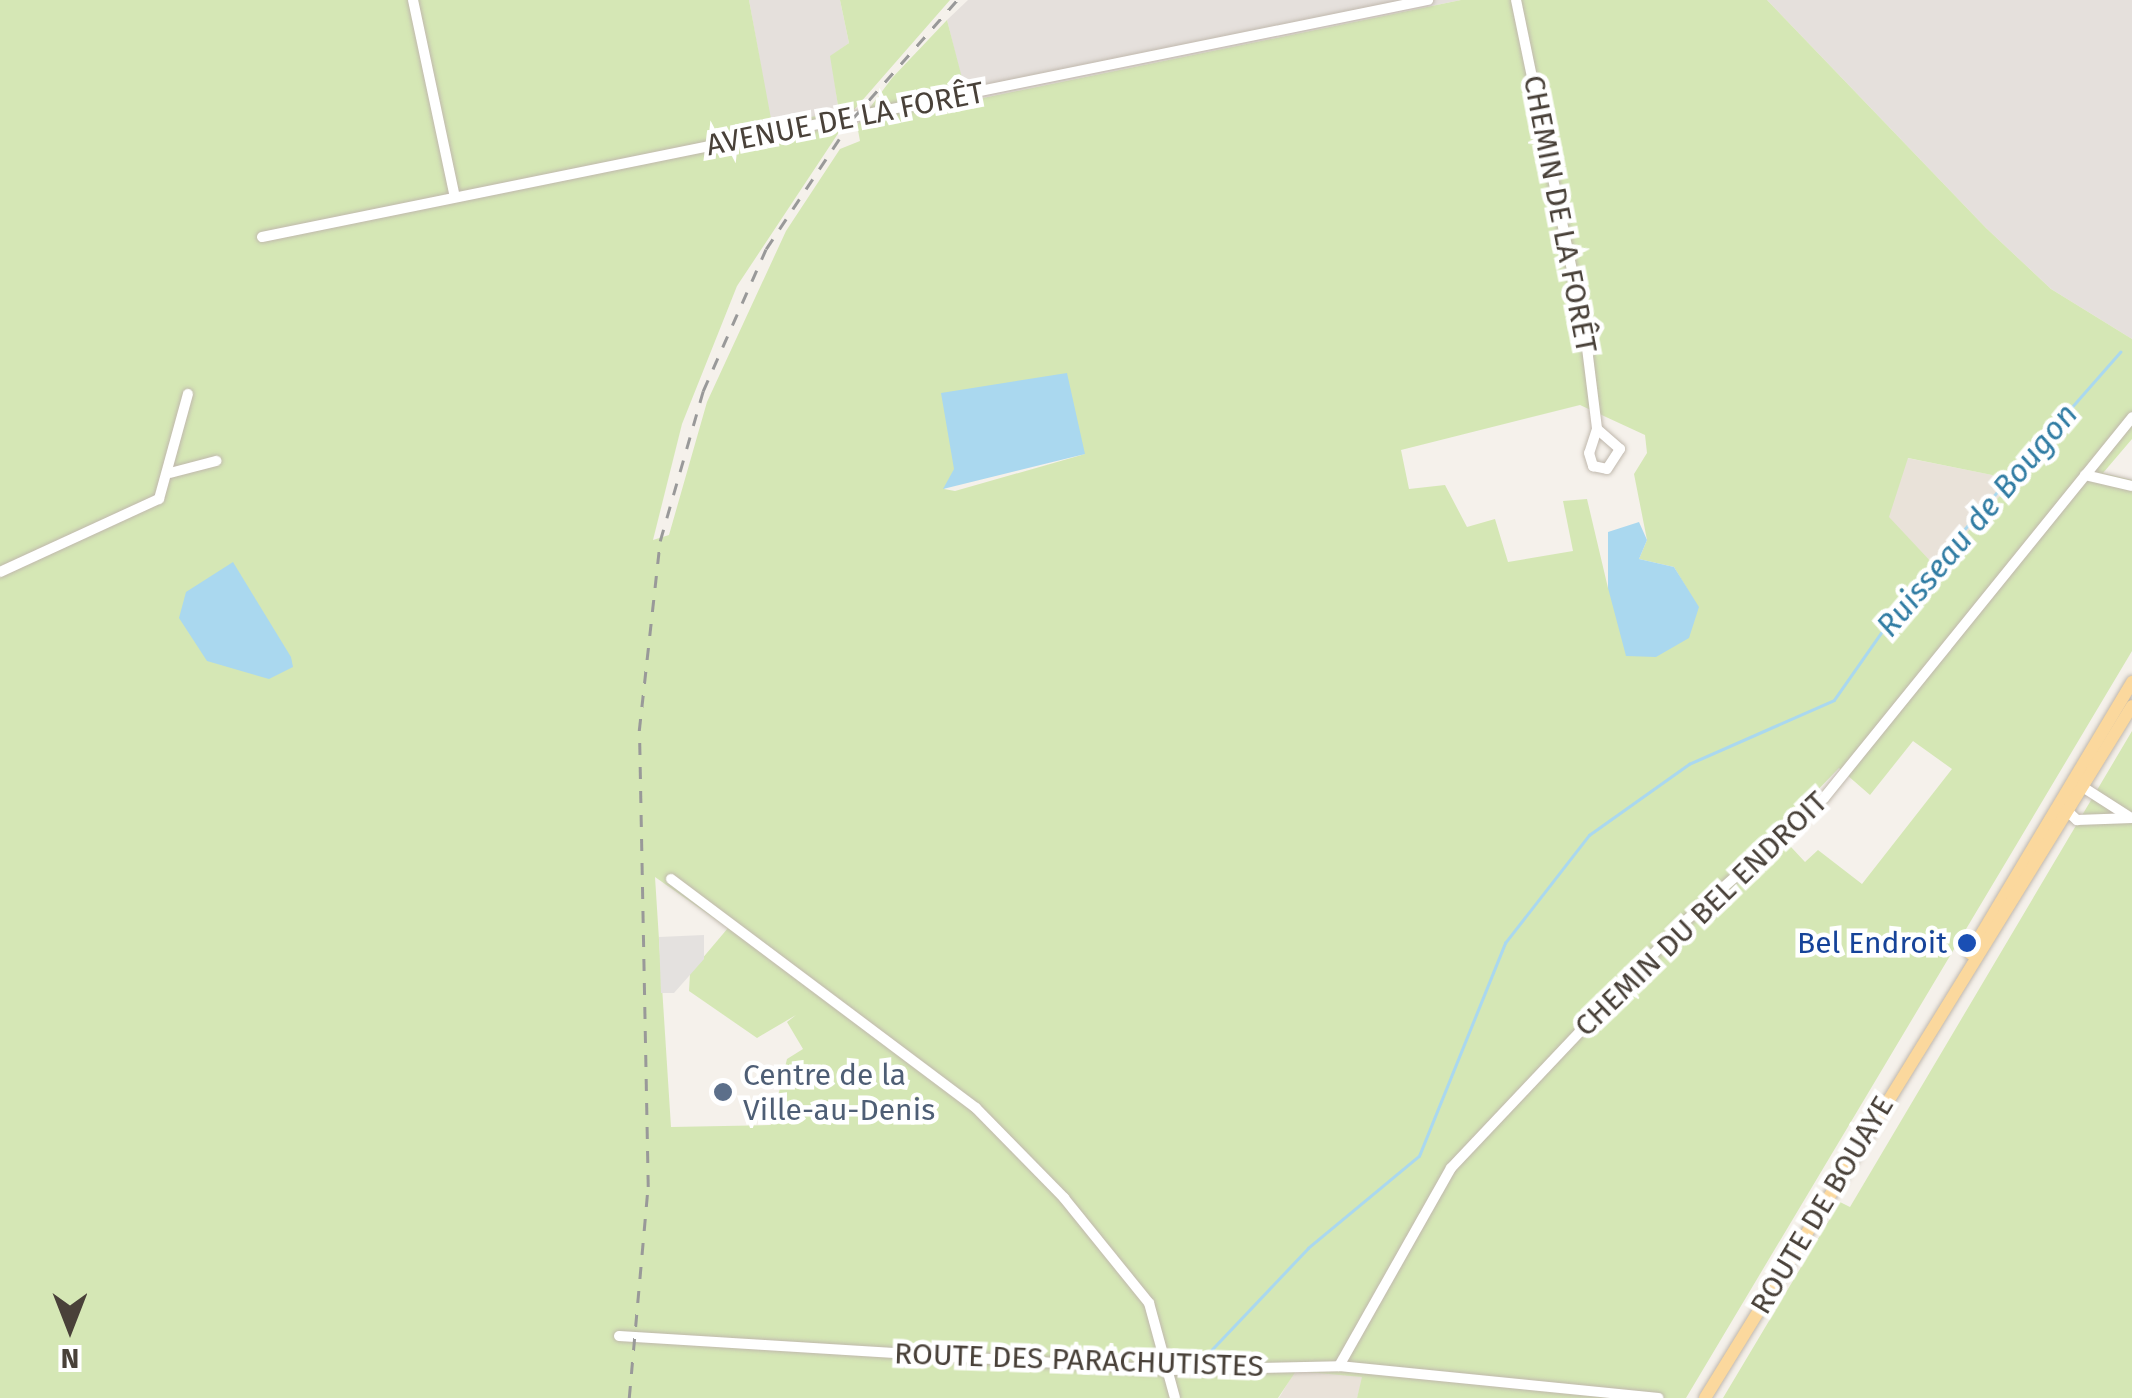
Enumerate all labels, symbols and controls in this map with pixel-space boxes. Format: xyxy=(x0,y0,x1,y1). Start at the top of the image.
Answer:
street label: CHEMIN DE LA FORÊT xyxy=(1515,72,1605,356)
street label: AVENUE DE LA FORÊT xyxy=(703,74,987,164)
water label: Ruisseau de Bougon xyxy=(1868,396,2086,644)
street label: CHEMIN DU BEL ENDROIT xyxy=(1567,784,1835,1044)
place label: Bel Endroit xyxy=(1797,925,1947,961)
marker: Bel Endroit xyxy=(1956,932,1978,954)
place label: Centre de la Ville-au-Denis xyxy=(743,1057,935,1128)
marker: Centre de la Ville-au-Denis xyxy=(712,1081,734,1103)
street label: ROUTE DE BOUAYE xyxy=(1743,1089,1901,1321)
north arrow xyxy=(20,1278,120,1378)
street label: ROUTE DES PARACHUTISTES xyxy=(894,1336,1264,1384)
text: N xyxy=(61,1342,79,1375)

